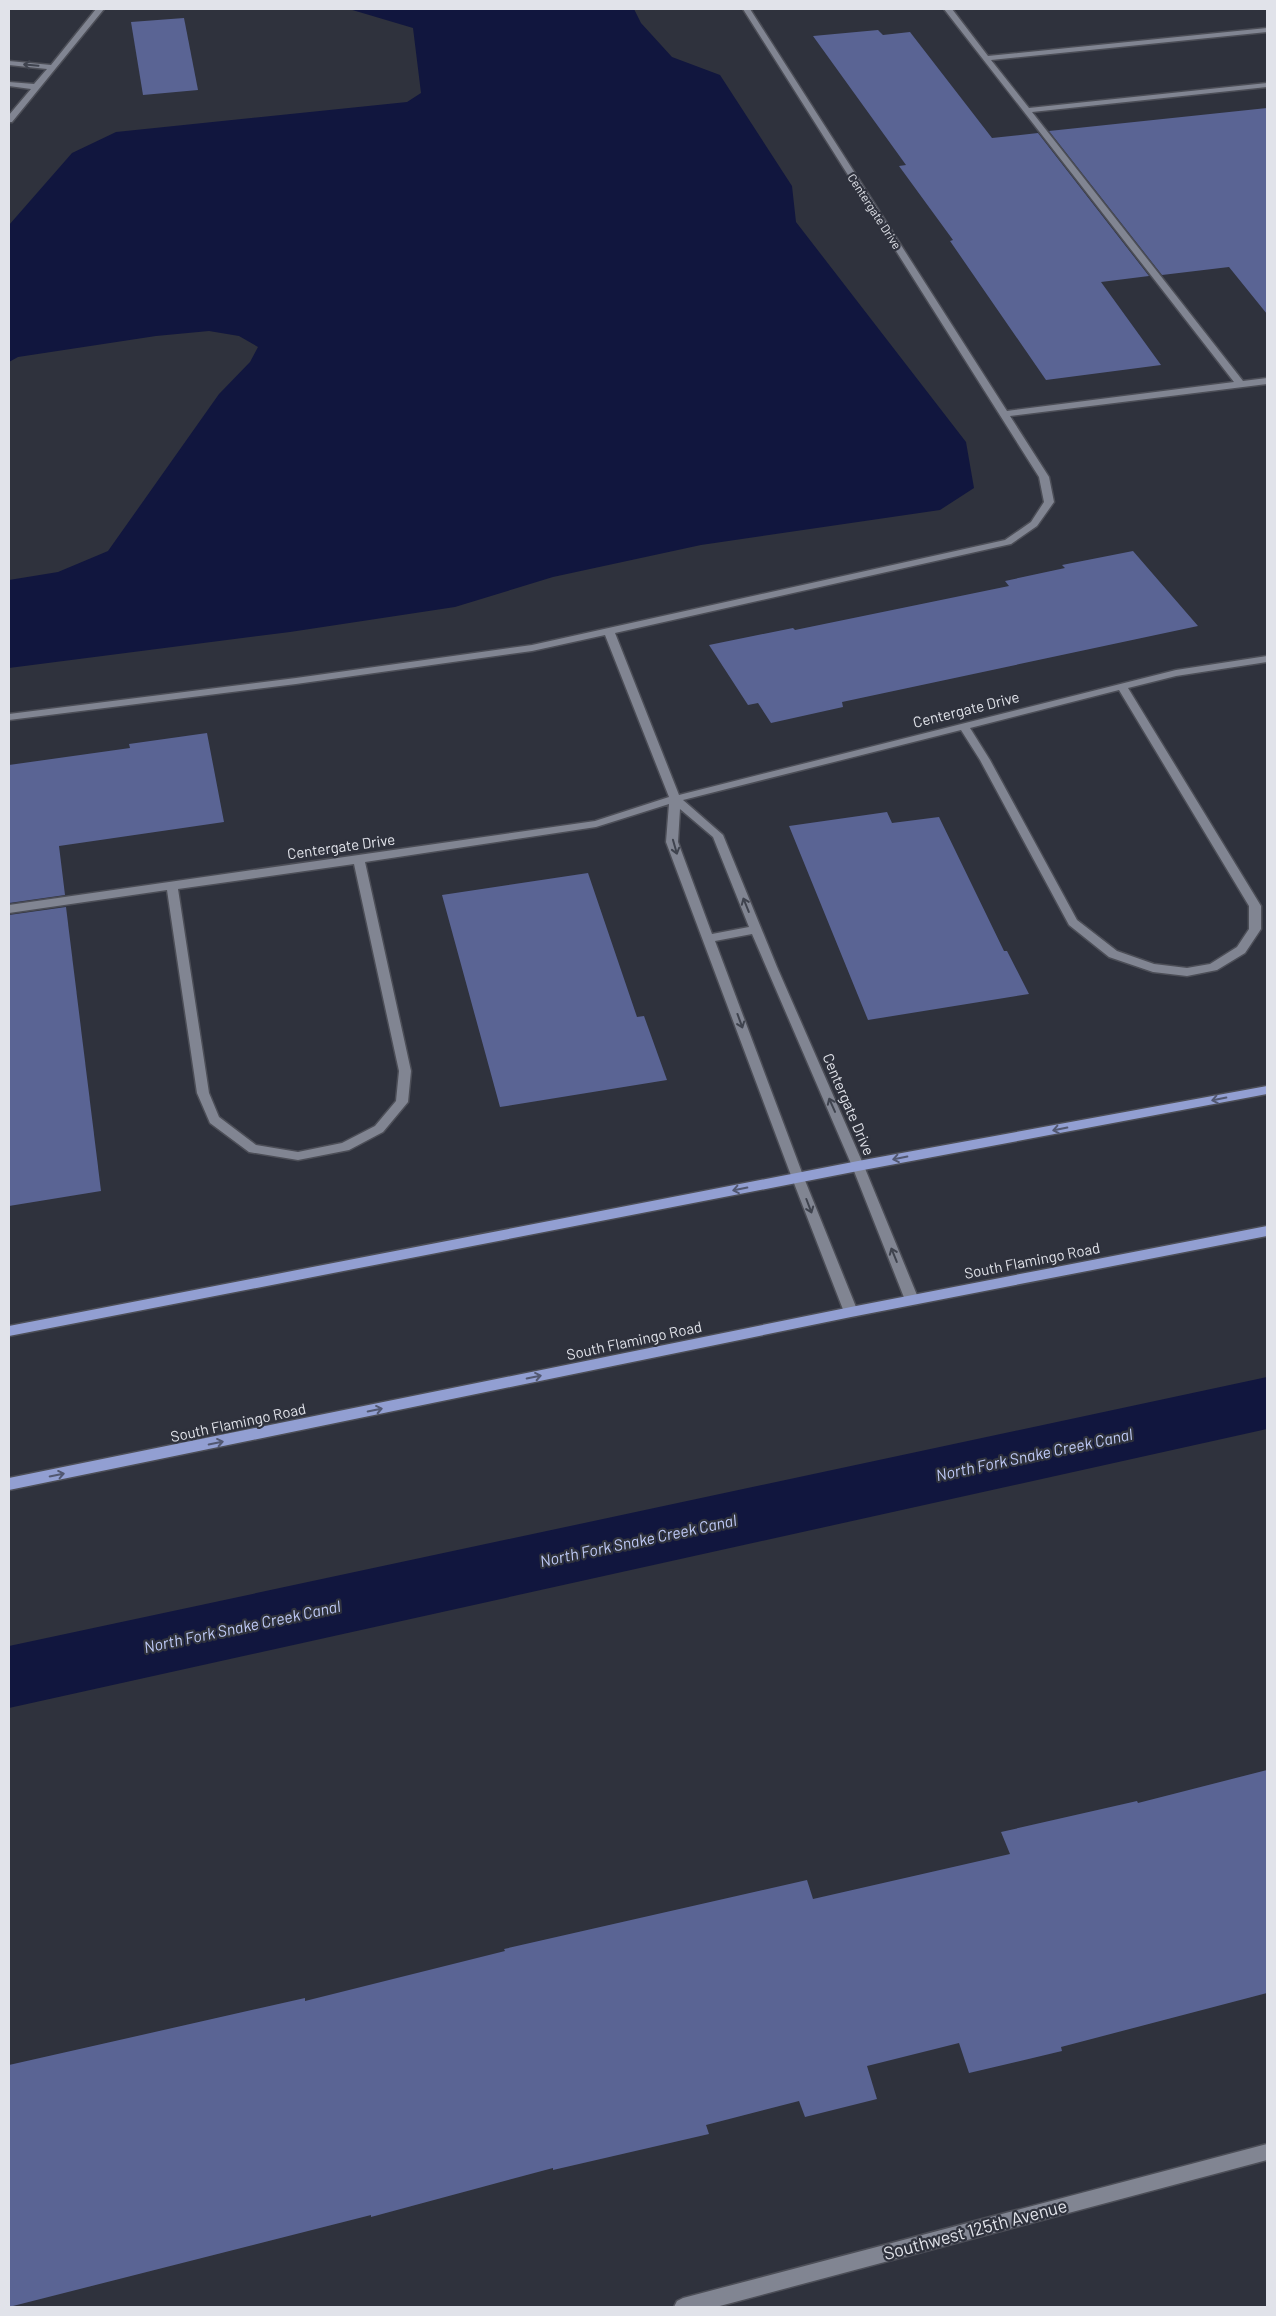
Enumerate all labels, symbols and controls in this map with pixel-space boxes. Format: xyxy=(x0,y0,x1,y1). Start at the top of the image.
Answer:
one-way arrow xyxy=(23,60,39,70)
street label: Centergate Drive xyxy=(845,171,905,251)
street label: Centergate Drive xyxy=(911,687,1021,731)
street label: Centergate Drive xyxy=(286,830,396,862)
one-way arrow xyxy=(670,839,680,855)
one-way arrow xyxy=(741,898,750,913)
one-way arrow xyxy=(736,1013,745,1028)
street label: Centergate Drive xyxy=(819,1050,879,1158)
one-way arrow xyxy=(1212,1095,1228,1104)
one-way arrow xyxy=(826,1098,836,1113)
one-way arrow xyxy=(1052,1124,1068,1134)
one-way arrow xyxy=(892,1154,908,1164)
one-way arrow xyxy=(733,1184,749,1194)
one-way arrow xyxy=(805,1198,814,1213)
street label: South Flamingo Road xyxy=(963,1238,1101,1282)
one-way arrow xyxy=(888,1248,898,1263)
street label: South Flamingo Road xyxy=(565,1317,703,1363)
one-way arrow xyxy=(526,1372,542,1381)
street label: South Flamingo Road xyxy=(169,1399,307,1445)
one-way arrow xyxy=(367,1405,383,1414)
water label: North Fork Snake Creek Canal xyxy=(934,1424,1134,1484)
one-way arrow xyxy=(207,1438,223,1447)
one-way arrow xyxy=(48,1470,64,1479)
water label: North Fork Snake Creek Canal xyxy=(538,1510,738,1570)
water label: North Fork Snake Creek Canal xyxy=(142,1596,342,1656)
street label: Southwest 125th Avenue xyxy=(881,2194,1069,2264)

